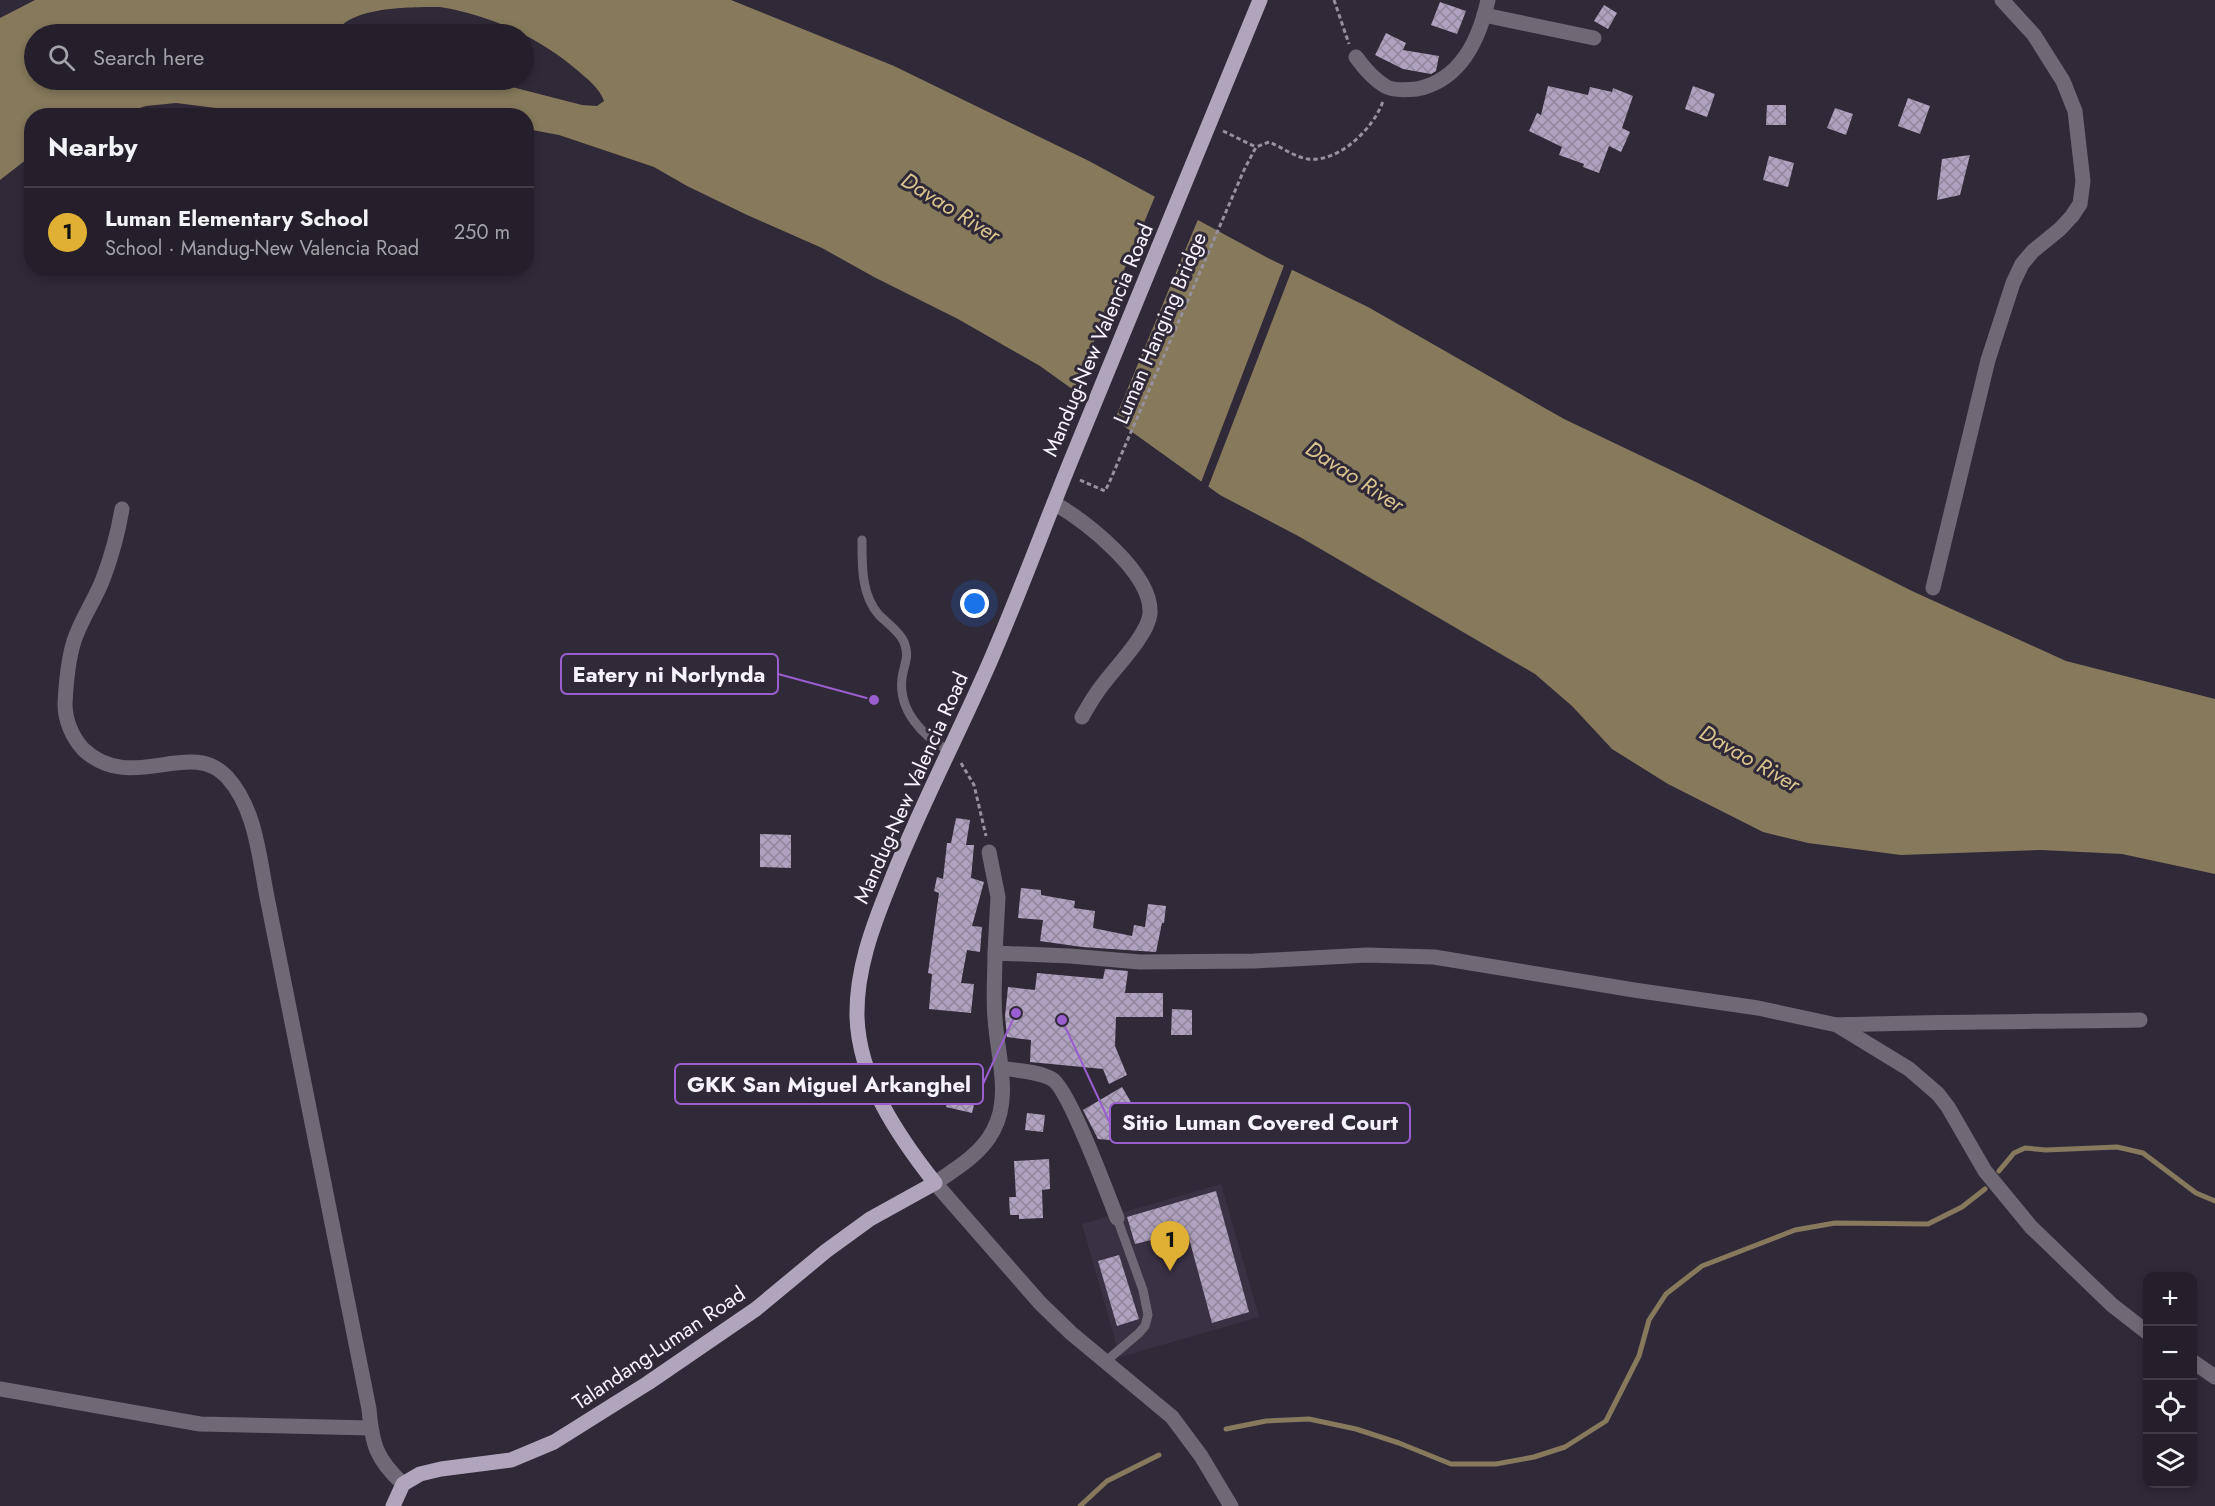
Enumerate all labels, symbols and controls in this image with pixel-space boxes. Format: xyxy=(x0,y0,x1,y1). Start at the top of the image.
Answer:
search box xyxy=(24,24,534,90)
icon: search xyxy=(45,41,78,74)
text: Search here xyxy=(93,41,204,73)
text: Nearby xyxy=(48,128,137,166)
water label: Davao River xyxy=(895,164,1008,251)
text: Luman Elementary School xyxy=(105,202,369,234)
text: 1 xyxy=(62,218,73,247)
text: 250 m xyxy=(454,218,510,247)
street label: Mandug-New Valencia Road xyxy=(1035,219,1161,461)
street label: Luman Hanging Bridge xyxy=(1106,227,1214,429)
text: School · Mandug-New Valencia Road xyxy=(105,234,419,263)
water label: Davao River xyxy=(1300,432,1412,521)
your location xyxy=(960,589,989,618)
callout: Eatery ni Norlynda xyxy=(561,654,778,694)
text: Eatery ni Norlynda xyxy=(573,658,765,690)
street label: Mandug-New Valencia Road xyxy=(846,667,976,909)
water label: Davao River xyxy=(1694,716,1808,801)
callout: GKK San Miguel Arkanghel xyxy=(675,1064,983,1104)
text: GKK San Miguel Arkanghel xyxy=(687,1068,971,1100)
callout: Sitio Luman Covered Court xyxy=(1110,1103,1410,1143)
text: Sitio Luman Covered Court xyxy=(1122,1106,1398,1138)
pin: 1 xyxy=(1150,1222,1190,1271)
map controls xyxy=(2143,1272,2197,1488)
button: + xyxy=(2143,1272,2197,1326)
street label: Talandang-Luman Road xyxy=(567,1279,751,1417)
button: − xyxy=(2143,1326,2197,1380)
button: locate xyxy=(2143,1380,2197,1434)
button: layers xyxy=(2143,1434,2197,1488)

